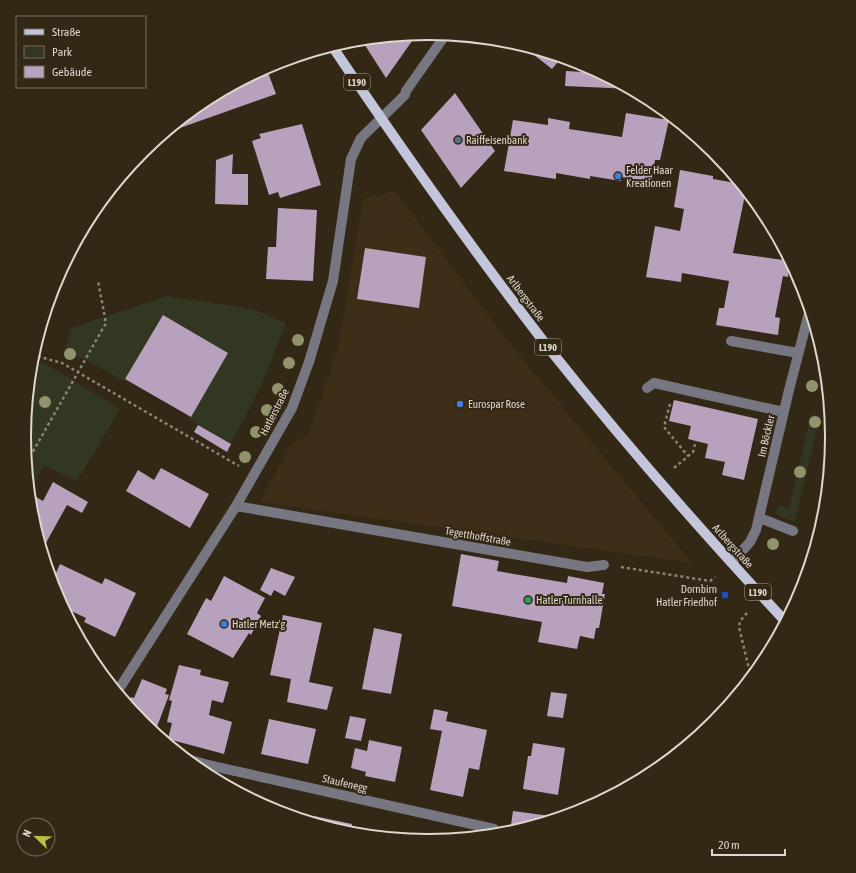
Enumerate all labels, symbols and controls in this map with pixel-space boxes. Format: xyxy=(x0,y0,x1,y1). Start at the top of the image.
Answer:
legend xyxy=(16,16,146,88)
text: Straße xyxy=(52,25,80,39)
text: Park xyxy=(52,45,73,59)
text: Gebäude xyxy=(52,65,92,79)
road number: L190 xyxy=(344,74,370,90)
place label: Raiffeisenbank xyxy=(466,134,528,146)
marker: Raiffeisenbank xyxy=(453,135,463,145)
place label: Felder Haar Kreationen xyxy=(626,164,674,189)
marker: Felder Haar Kreationen xyxy=(613,171,623,181)
street label: Arlbergstraße xyxy=(505,273,547,323)
road number: L190 xyxy=(535,339,561,355)
street label: Hatlerstraße xyxy=(257,387,291,437)
place label: Eurospar Rose xyxy=(468,398,525,410)
marker: Eurospar Rose xyxy=(455,399,465,409)
street label: Im Böckler xyxy=(755,413,777,458)
street label: Arlbergstraße xyxy=(710,522,756,570)
street label: Tegetthoffstraße xyxy=(444,524,512,548)
place label: Dornbirn Hatler Friedhof xyxy=(656,583,717,608)
road number: L190 xyxy=(745,584,771,600)
marker: Dornbirn Hatler Friedhof xyxy=(720,590,730,600)
place label: Hatler Turnhalle xyxy=(536,594,603,606)
marker: Hatler Turnhalle xyxy=(523,595,533,605)
place label: Hatler Metz'g xyxy=(232,618,286,630)
marker: Hatler Metz'g xyxy=(219,619,229,629)
street label: Staufenegg xyxy=(321,772,369,794)
north arrow xyxy=(16,817,56,857)
text: N xyxy=(20,828,34,838)
scale bar xyxy=(712,831,785,857)
text: 20 m xyxy=(718,838,740,852)

